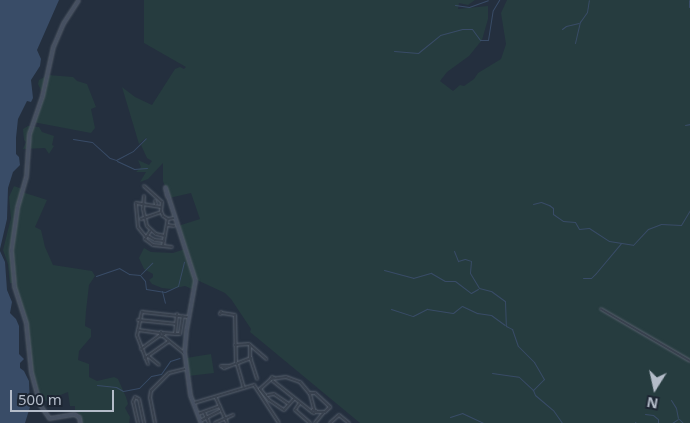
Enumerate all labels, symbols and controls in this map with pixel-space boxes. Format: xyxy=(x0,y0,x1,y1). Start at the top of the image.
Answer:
north arrow xyxy=(630,363,680,413)
scale bar xyxy=(12,380,116,412)
text: 500 m xyxy=(18,389,62,409)
text: N xyxy=(645,393,660,414)

